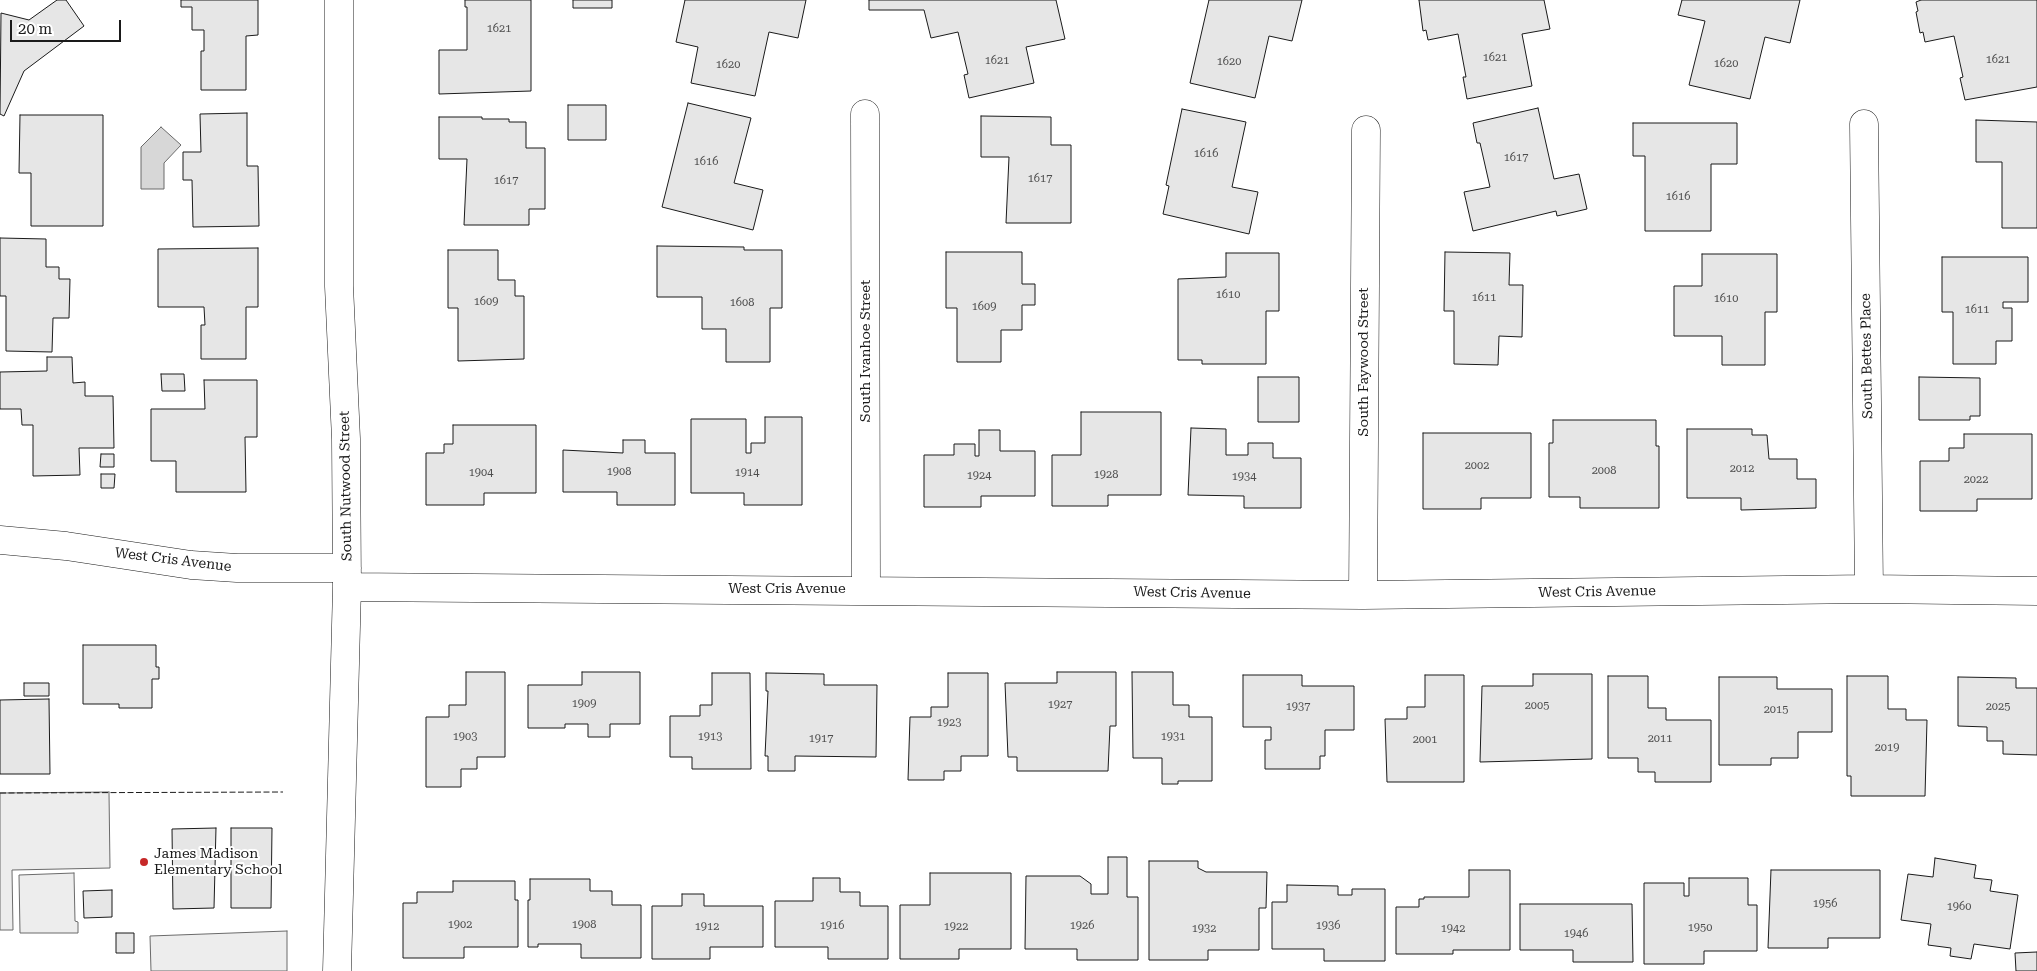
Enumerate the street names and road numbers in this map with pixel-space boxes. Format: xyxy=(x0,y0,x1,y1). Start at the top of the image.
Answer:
street label: South Ivanhoe Street xyxy=(858,280,874,422)
street label: South Faywood Street xyxy=(1356,288,1372,436)
street label: South Bettes Place xyxy=(1858,293,1876,419)
street label: South Nutwood Street xyxy=(336,411,356,561)
street label: West Cris Avenue xyxy=(114,545,232,575)
street label: West Cris Avenue xyxy=(728,581,846,597)
street label: West Cris Avenue xyxy=(1538,583,1656,601)
street label: West Cris Avenue xyxy=(1133,584,1251,602)

